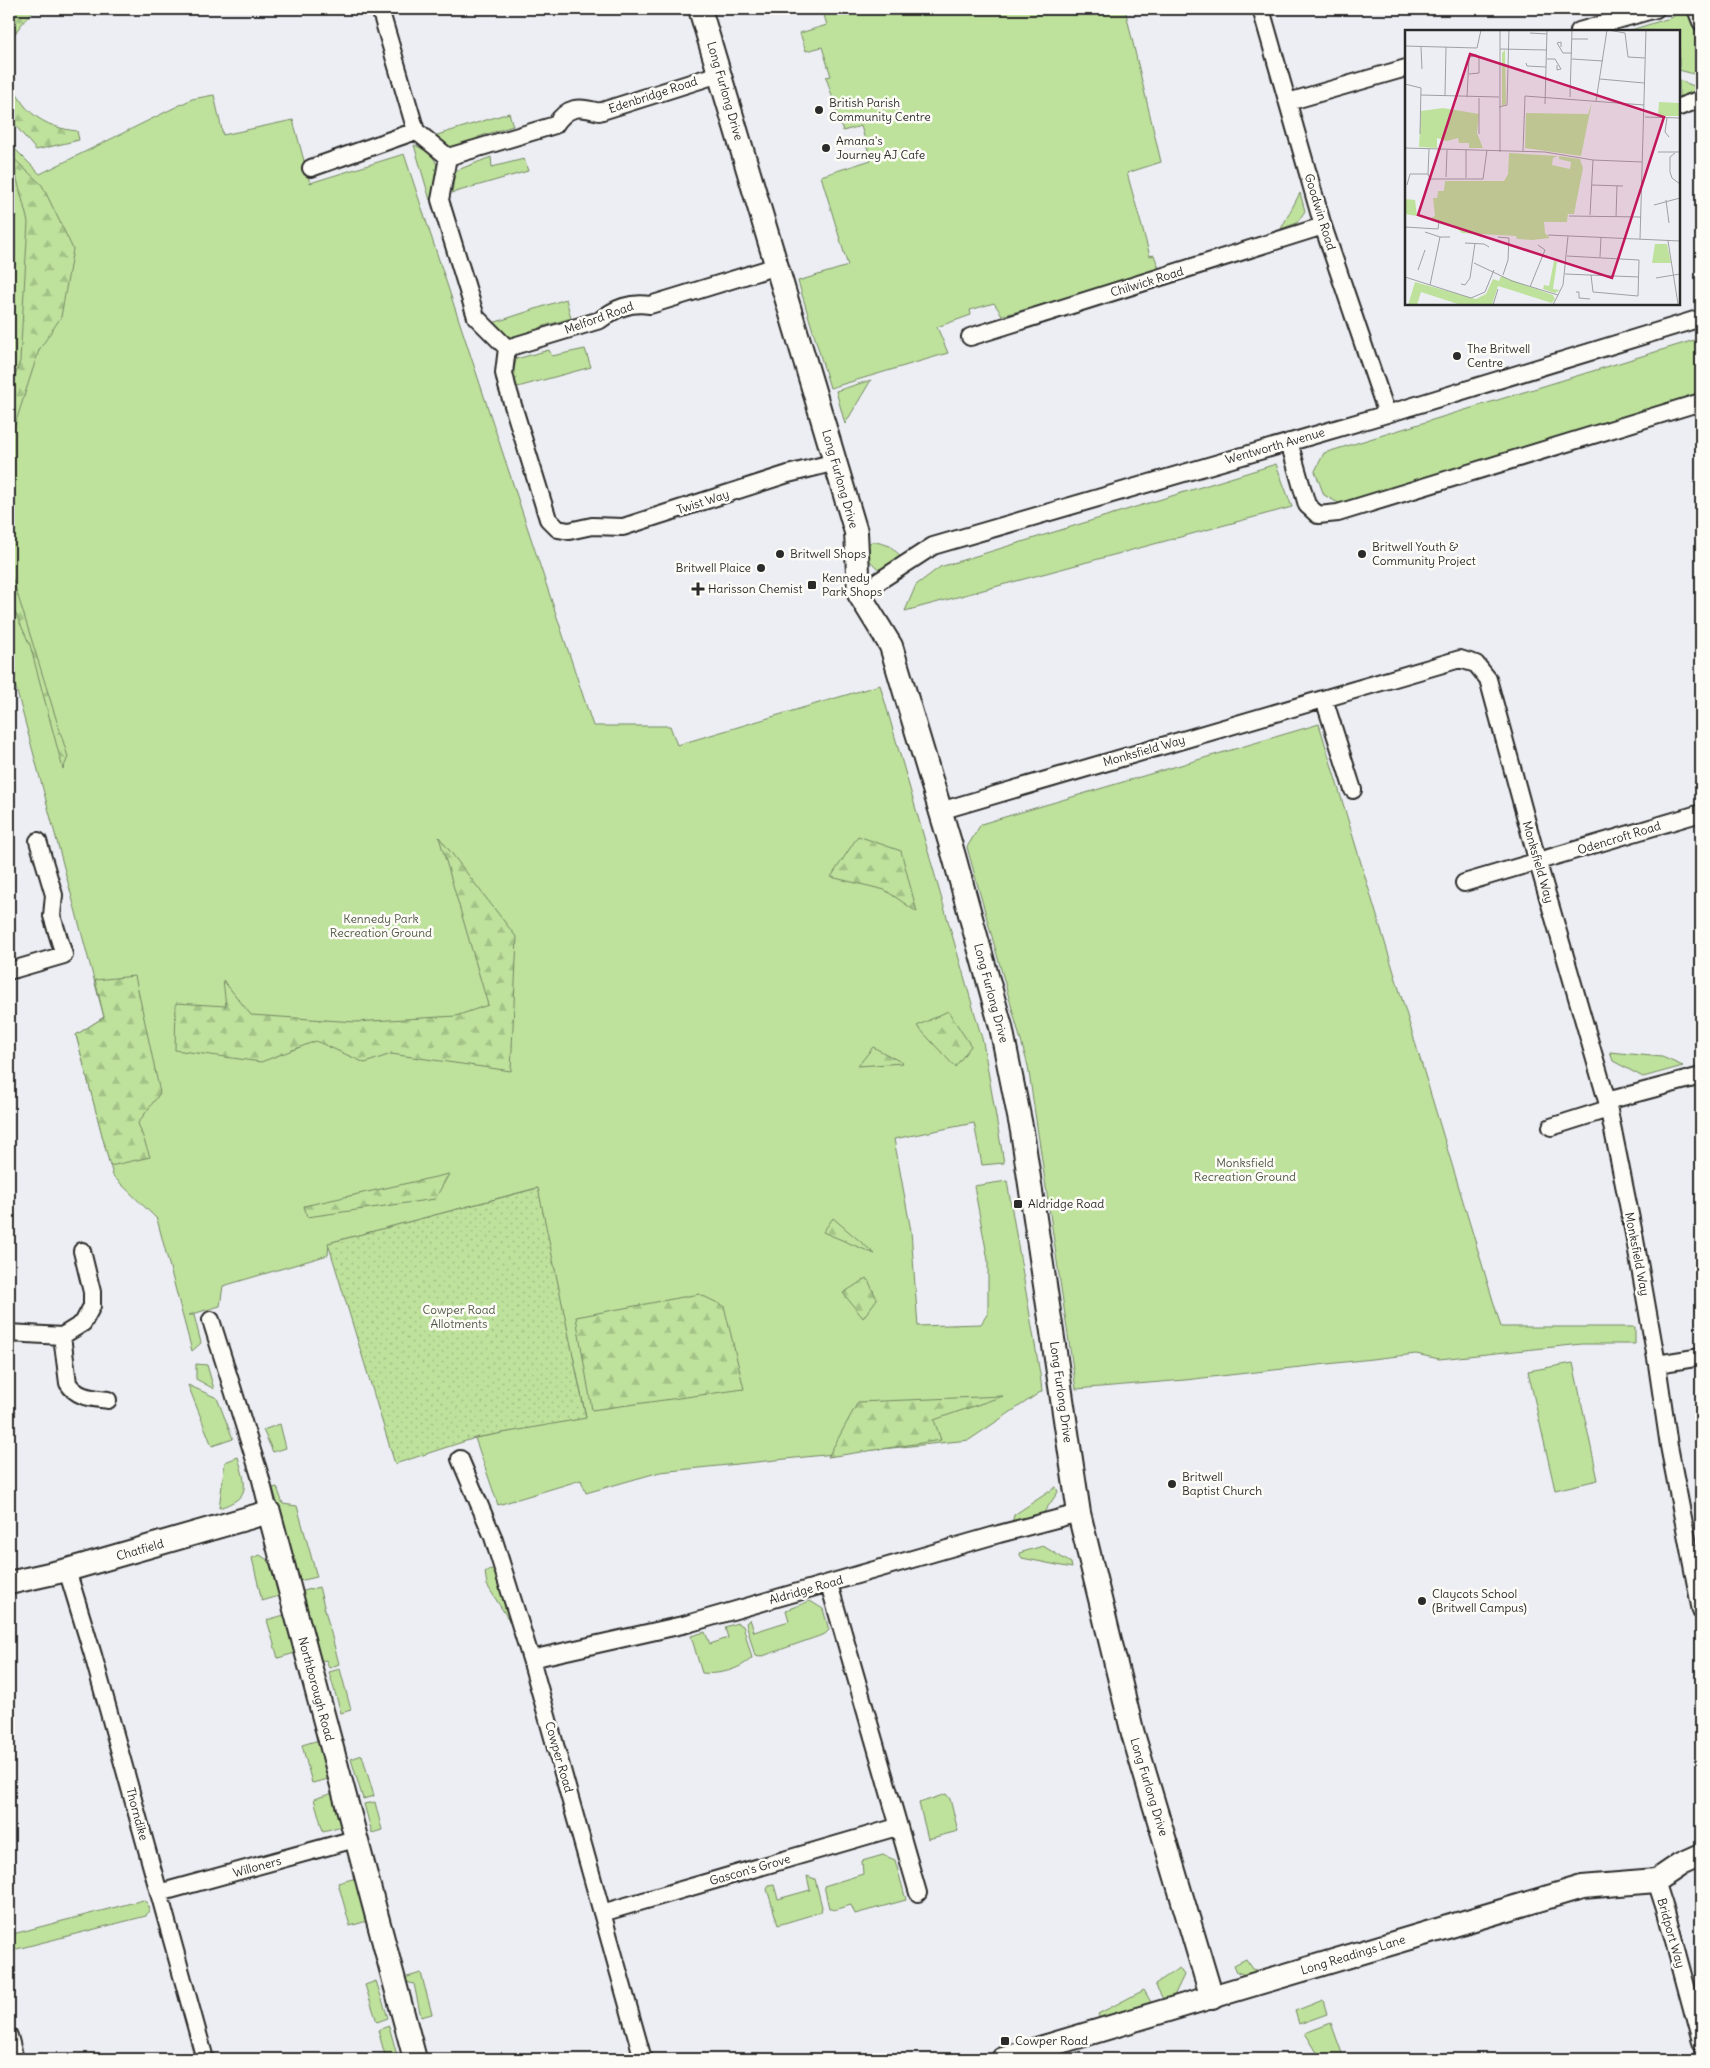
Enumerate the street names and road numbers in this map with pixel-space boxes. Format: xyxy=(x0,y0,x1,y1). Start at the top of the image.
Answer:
street label: Long Furlong Drive xyxy=(704,40,747,142)
street label: Edenbridge Road xyxy=(606,73,699,116)
street label: Goodwin Road xyxy=(1302,172,1339,252)
street label: Chilwick Road xyxy=(1109,263,1185,300)
street label: Melford Road xyxy=(562,298,635,337)
street label: Wentworth Avenue xyxy=(1223,424,1326,467)
street label: Long Furlong Drive xyxy=(819,428,862,530)
street label: Twist Way xyxy=(675,486,731,517)
street label: Monksfield Way xyxy=(1101,732,1187,769)
street label: Odencroft Road xyxy=(1575,818,1662,857)
street label: Monksfield Way xyxy=(1520,819,1557,905)
street label: Long Furlong Drive xyxy=(971,942,1012,1044)
street label: Monksfield Way xyxy=(1622,1211,1653,1297)
street label: Long Furlong Drive xyxy=(1047,1340,1076,1444)
street label: Chatfield xyxy=(114,1536,165,1563)
street label: Aldridge Road xyxy=(767,1572,845,1607)
street label: Northborough Road xyxy=(295,1635,338,1743)
street label: Cowper Road xyxy=(542,1720,577,1794)
street label: Long Furlong Drive xyxy=(1127,1736,1172,1838)
street label: Thorndike xyxy=(123,1786,152,1842)
street label: Gascon's Grove xyxy=(708,1851,792,1888)
street label: Willoners xyxy=(231,1853,283,1880)
street label: Bridport Way xyxy=(1654,1896,1689,1970)
street label: Long Readings Lane xyxy=(1299,1931,1407,1978)

